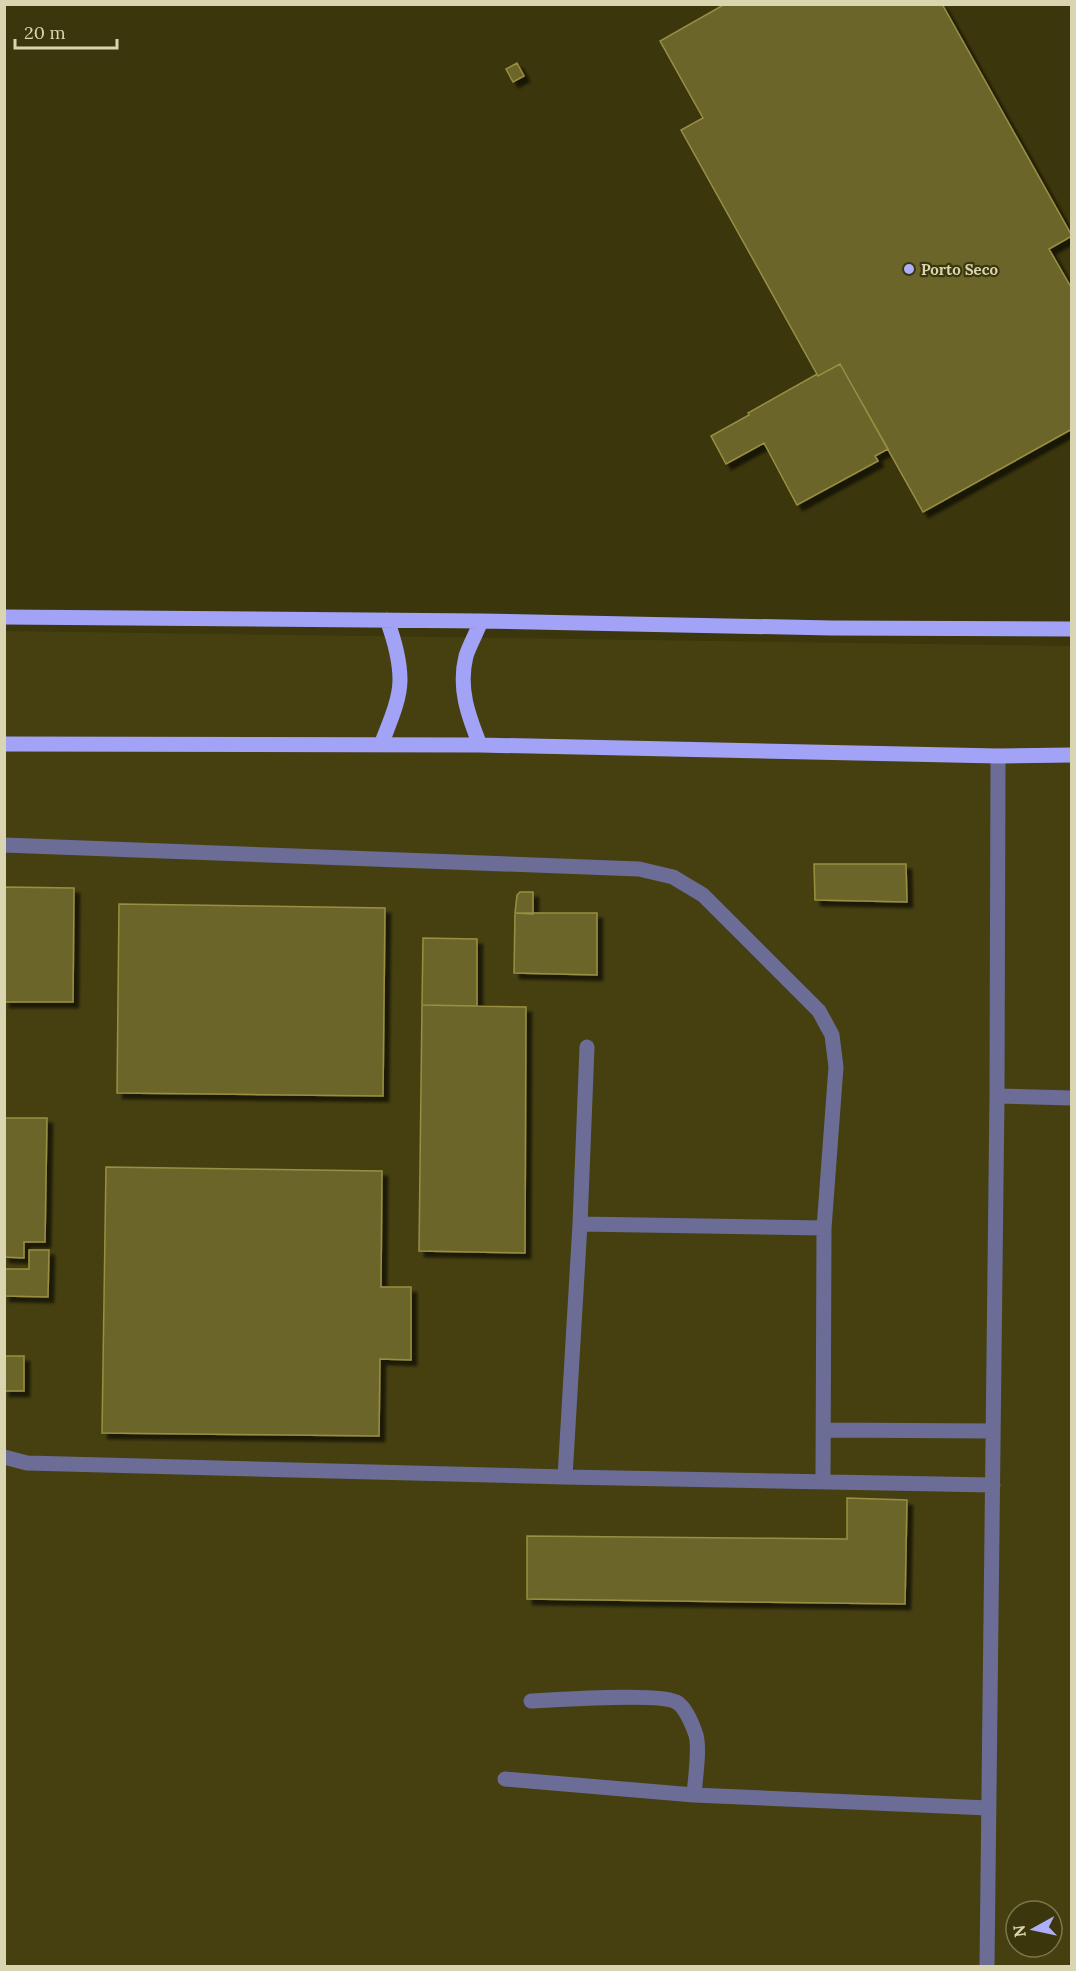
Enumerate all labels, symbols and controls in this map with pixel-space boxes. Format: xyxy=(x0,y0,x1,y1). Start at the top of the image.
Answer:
scale bar xyxy=(15,12,117,50)
text: 20 m xyxy=(24,21,66,44)
place label: Porto Seco xyxy=(921,260,998,279)
marker: Porto Seco xyxy=(902,262,916,276)
north arrow xyxy=(1004,1899,1064,1959)
text: N xyxy=(1008,1924,1030,1939)

